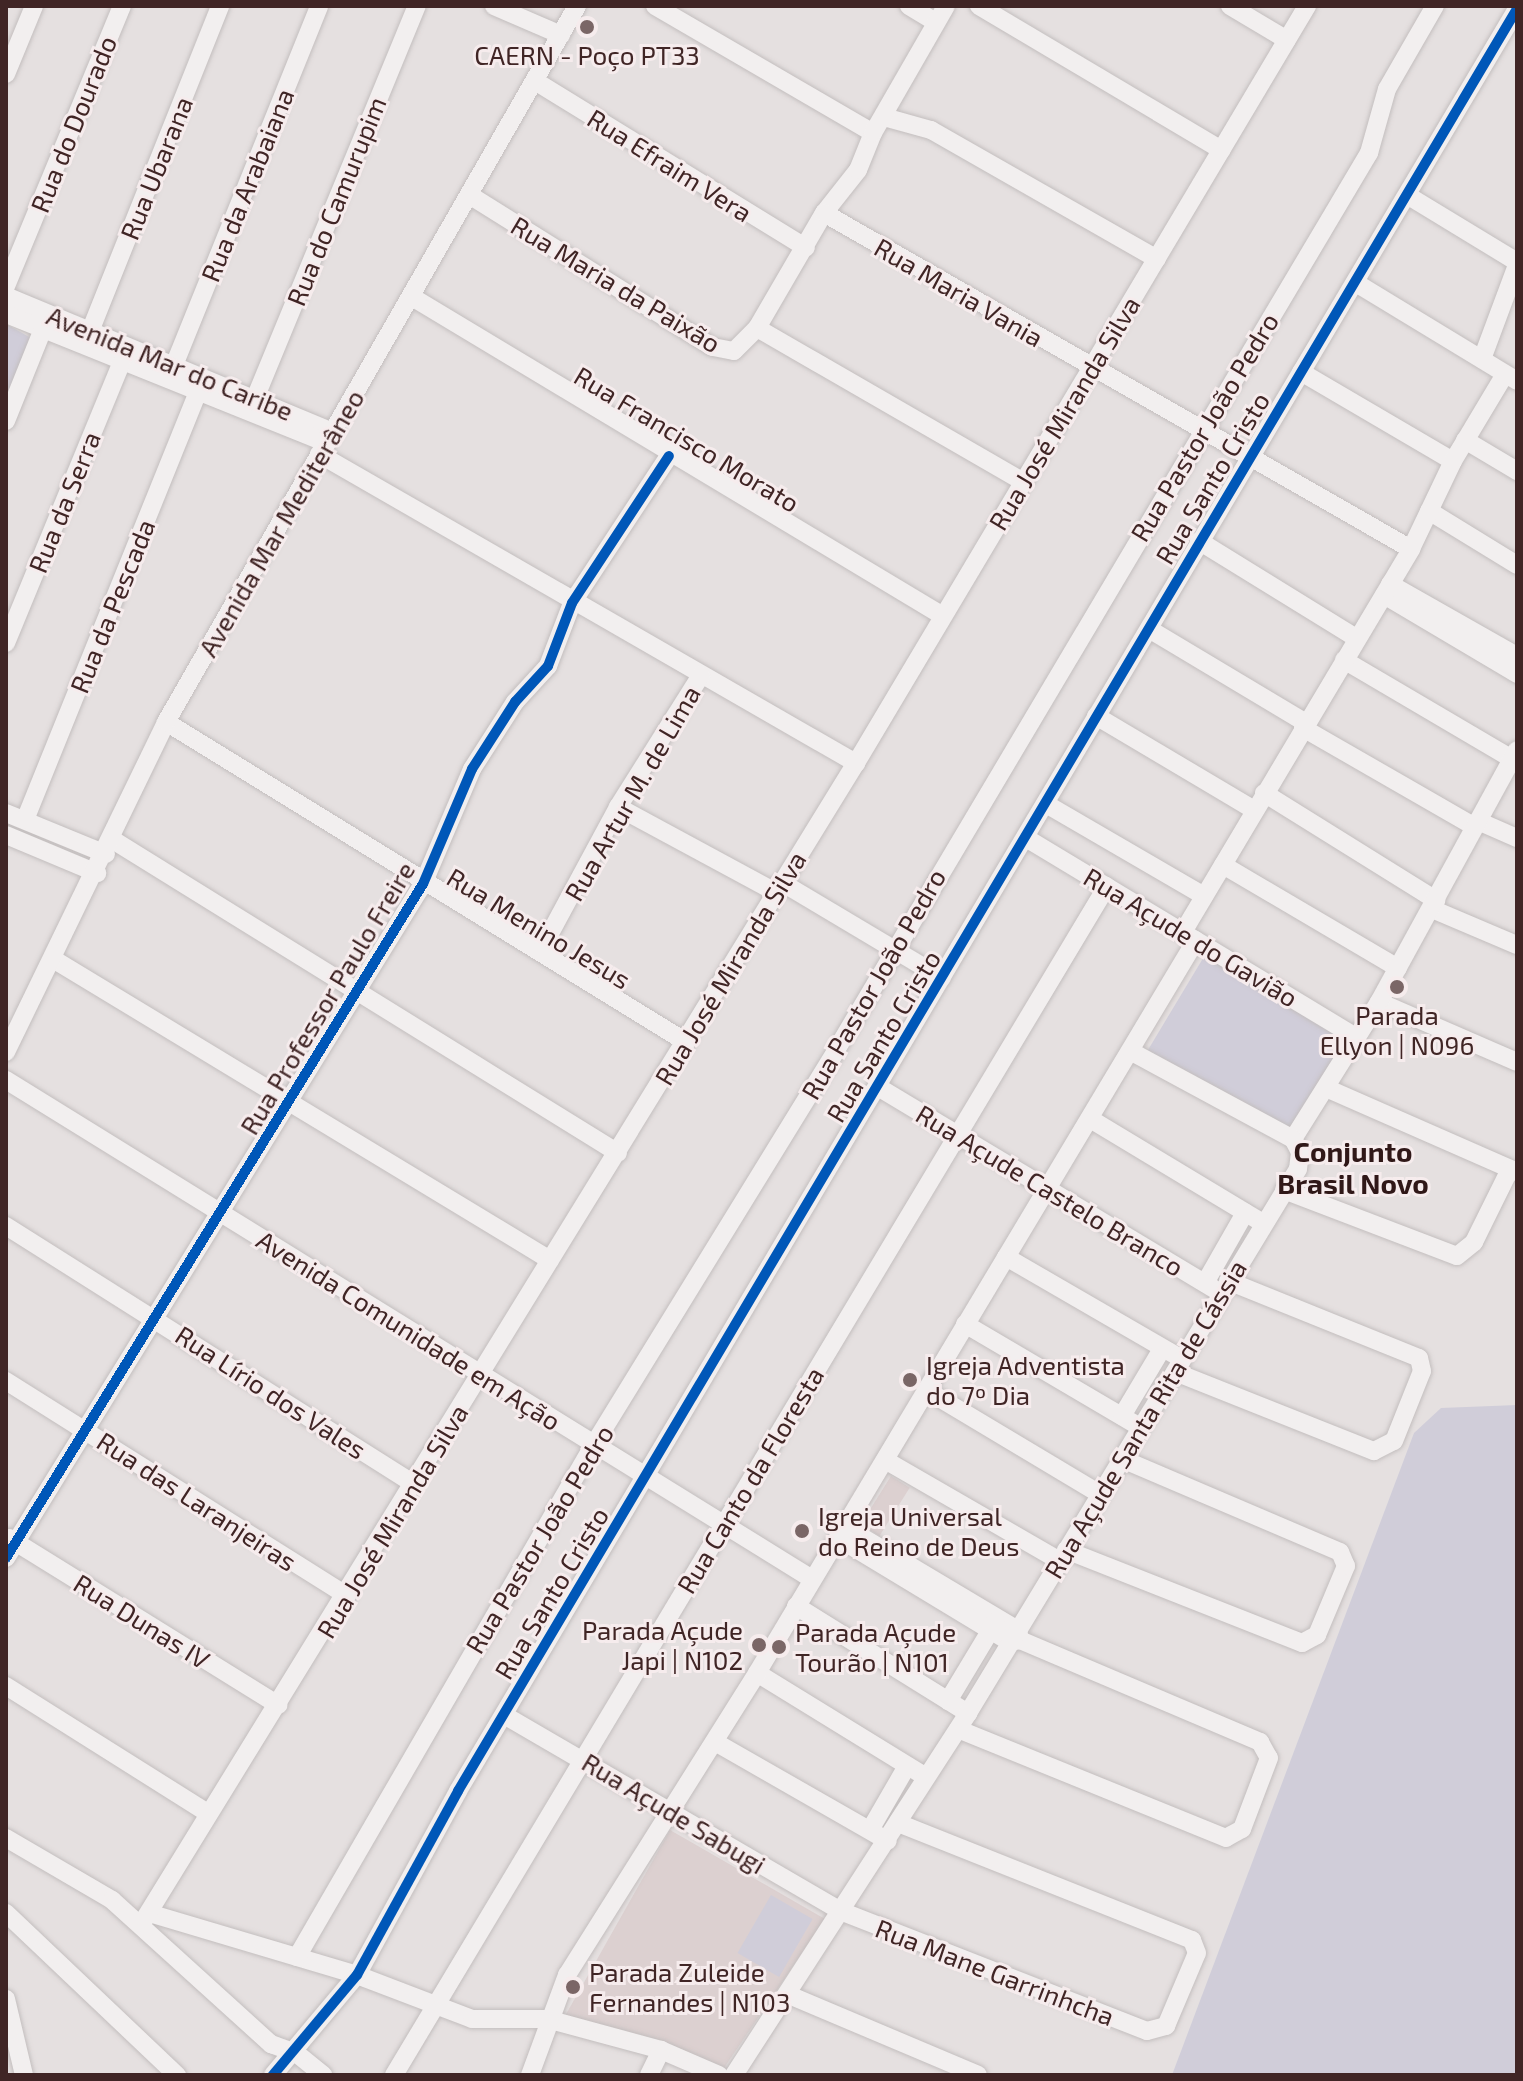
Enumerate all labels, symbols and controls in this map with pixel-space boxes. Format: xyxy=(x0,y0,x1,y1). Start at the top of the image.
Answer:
marker: CAERN - Poço PT33 xyxy=(578,18,596,36)
street label: Rua do Dourado xyxy=(23,31,123,217)
place label: CAERN - Poço PT33 xyxy=(474,39,700,71)
street label: Rua da Arabaiana xyxy=(194,84,300,286)
street label: Rua Ubarana xyxy=(113,92,199,244)
street label: Rua do Camurupim xyxy=(280,92,392,310)
street label: Rua Efraim Vera xyxy=(582,102,758,228)
street label: Rua Maria da Paixão xyxy=(506,209,726,359)
street label: Rua Maria Vania xyxy=(869,231,1049,353)
street label: Rua José Miranda Silva xyxy=(982,290,1146,536)
street label: Avenida Mar do Caribe xyxy=(42,299,298,427)
street label: Rua Pastor João Pedro xyxy=(1123,307,1285,547)
street label: Rua Francisco Morato xyxy=(569,360,805,518)
street label: Avenida Mar Mediterâneo xyxy=(192,384,370,662)
street label: Rua Santo Cristo xyxy=(1148,386,1276,570)
street label: Rua da Serra xyxy=(22,427,106,577)
street label: Rua da Pescada xyxy=(63,515,161,697)
street label: Rua Artur M. de Lima xyxy=(557,679,707,907)
street label: Rua José Miranda Silva xyxy=(648,845,812,1091)
street label: Rua Professor Paulo Freire xyxy=(233,856,421,1140)
street label: Rua Menino Jesus xyxy=(441,861,637,995)
street label: Rua Açude do Gavião xyxy=(1078,861,1304,1013)
street label: Rua Pastor João Pedro xyxy=(794,863,952,1105)
street label: Rua Santo Cristo xyxy=(819,944,947,1128)
marker: Parada Ellyon | N096 xyxy=(1388,978,1406,996)
place label: Parada Ellyon | N096 xyxy=(1320,999,1474,1060)
street label: Rua Açude Castelo Branco xyxy=(910,1098,1190,1282)
district label: Conjunto Brasil Novo xyxy=(1277,1134,1429,1200)
street label: Avenida Comunidade em Ação xyxy=(251,1223,567,1437)
street label: Rua Açude Santa Rita de Cássia xyxy=(1037,1254,1253,1584)
street label: Rua Lírio dos Vales xyxy=(170,1319,372,1465)
place label: Igreja Adventista do 7º Dia xyxy=(926,1349,1125,1410)
street label: Rua Canto da Floresta xyxy=(670,1361,830,1599)
marker: Igreja Adventista do 7º Dia xyxy=(901,1371,919,1389)
street label: Rua José Miranda Silva xyxy=(310,1398,474,1644)
street label: Rua Pastor João Pedro xyxy=(458,1419,620,1659)
street label: Rua das Laranjeiras xyxy=(91,1425,303,1577)
place label: Igreja Universal do Reino de Deus xyxy=(818,1500,1019,1562)
street label: Rua Santo Cristo xyxy=(487,1501,615,1685)
marker: Igreja Universal do Reino de Deus xyxy=(793,1522,811,1540)
street label: Rua Dunas IV xyxy=(68,1567,216,1675)
place label: Parada Açude Japi | N102 xyxy=(581,1614,743,1676)
place label: Parada Açude Tourão | N101 xyxy=(795,1616,957,1678)
marker: Parada Açude Japi | N102 xyxy=(750,1636,768,1654)
marker: Parada Açude Tourão | N101 xyxy=(770,1638,788,1656)
street label: Rua Açude Sabugi xyxy=(576,1746,772,1880)
street label: Rua Mane Garrinhcha xyxy=(871,1912,1119,2032)
place label: Parada Zuleide Fernandes | N103 xyxy=(589,1956,790,2018)
marker: Parada Zuleide Fernandes | N103 xyxy=(564,1978,582,1996)

